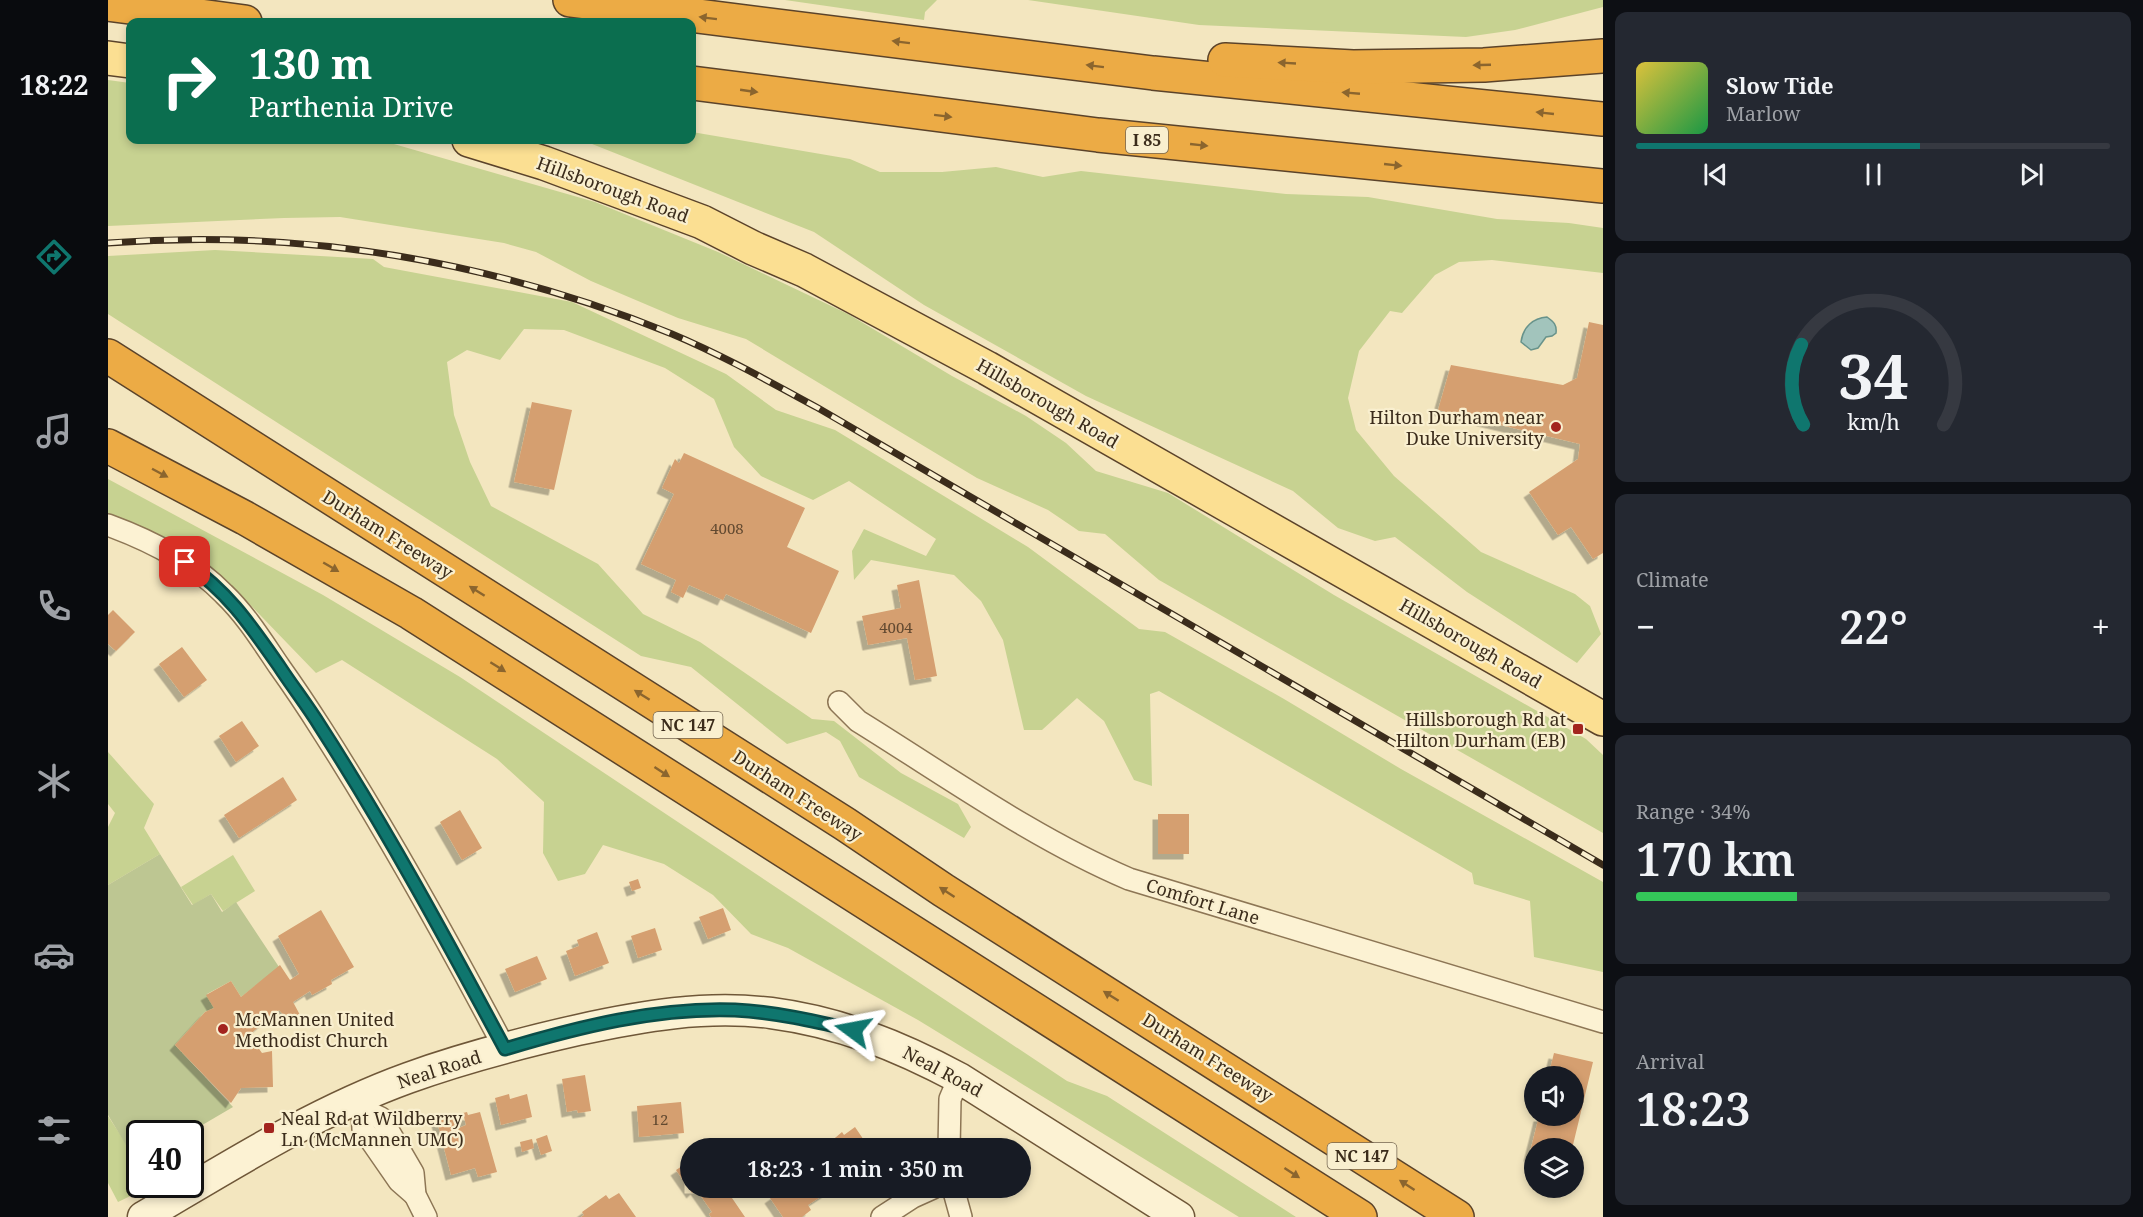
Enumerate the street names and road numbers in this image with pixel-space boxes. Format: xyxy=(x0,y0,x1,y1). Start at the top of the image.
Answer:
road number: I 85 xyxy=(1126,127,1168,153)
street label: Hillsborough Road xyxy=(534,150,692,228)
street label: Hillsborough Road xyxy=(973,353,1123,453)
street label: Durham Freeway xyxy=(318,484,459,584)
street label: Hillsborough Road xyxy=(1396,593,1546,693)
road number: NC 147 xyxy=(654,712,722,738)
street label: Durham Freeway xyxy=(729,744,868,846)
street label: Comfort Lane xyxy=(1143,872,1263,930)
street label: Durham Freeway xyxy=(1138,1007,1279,1107)
street label: Neal Road xyxy=(899,1040,987,1102)
street label: Neal Road xyxy=(394,1044,484,1094)
road number: NC 147 xyxy=(1328,1143,1396,1169)

